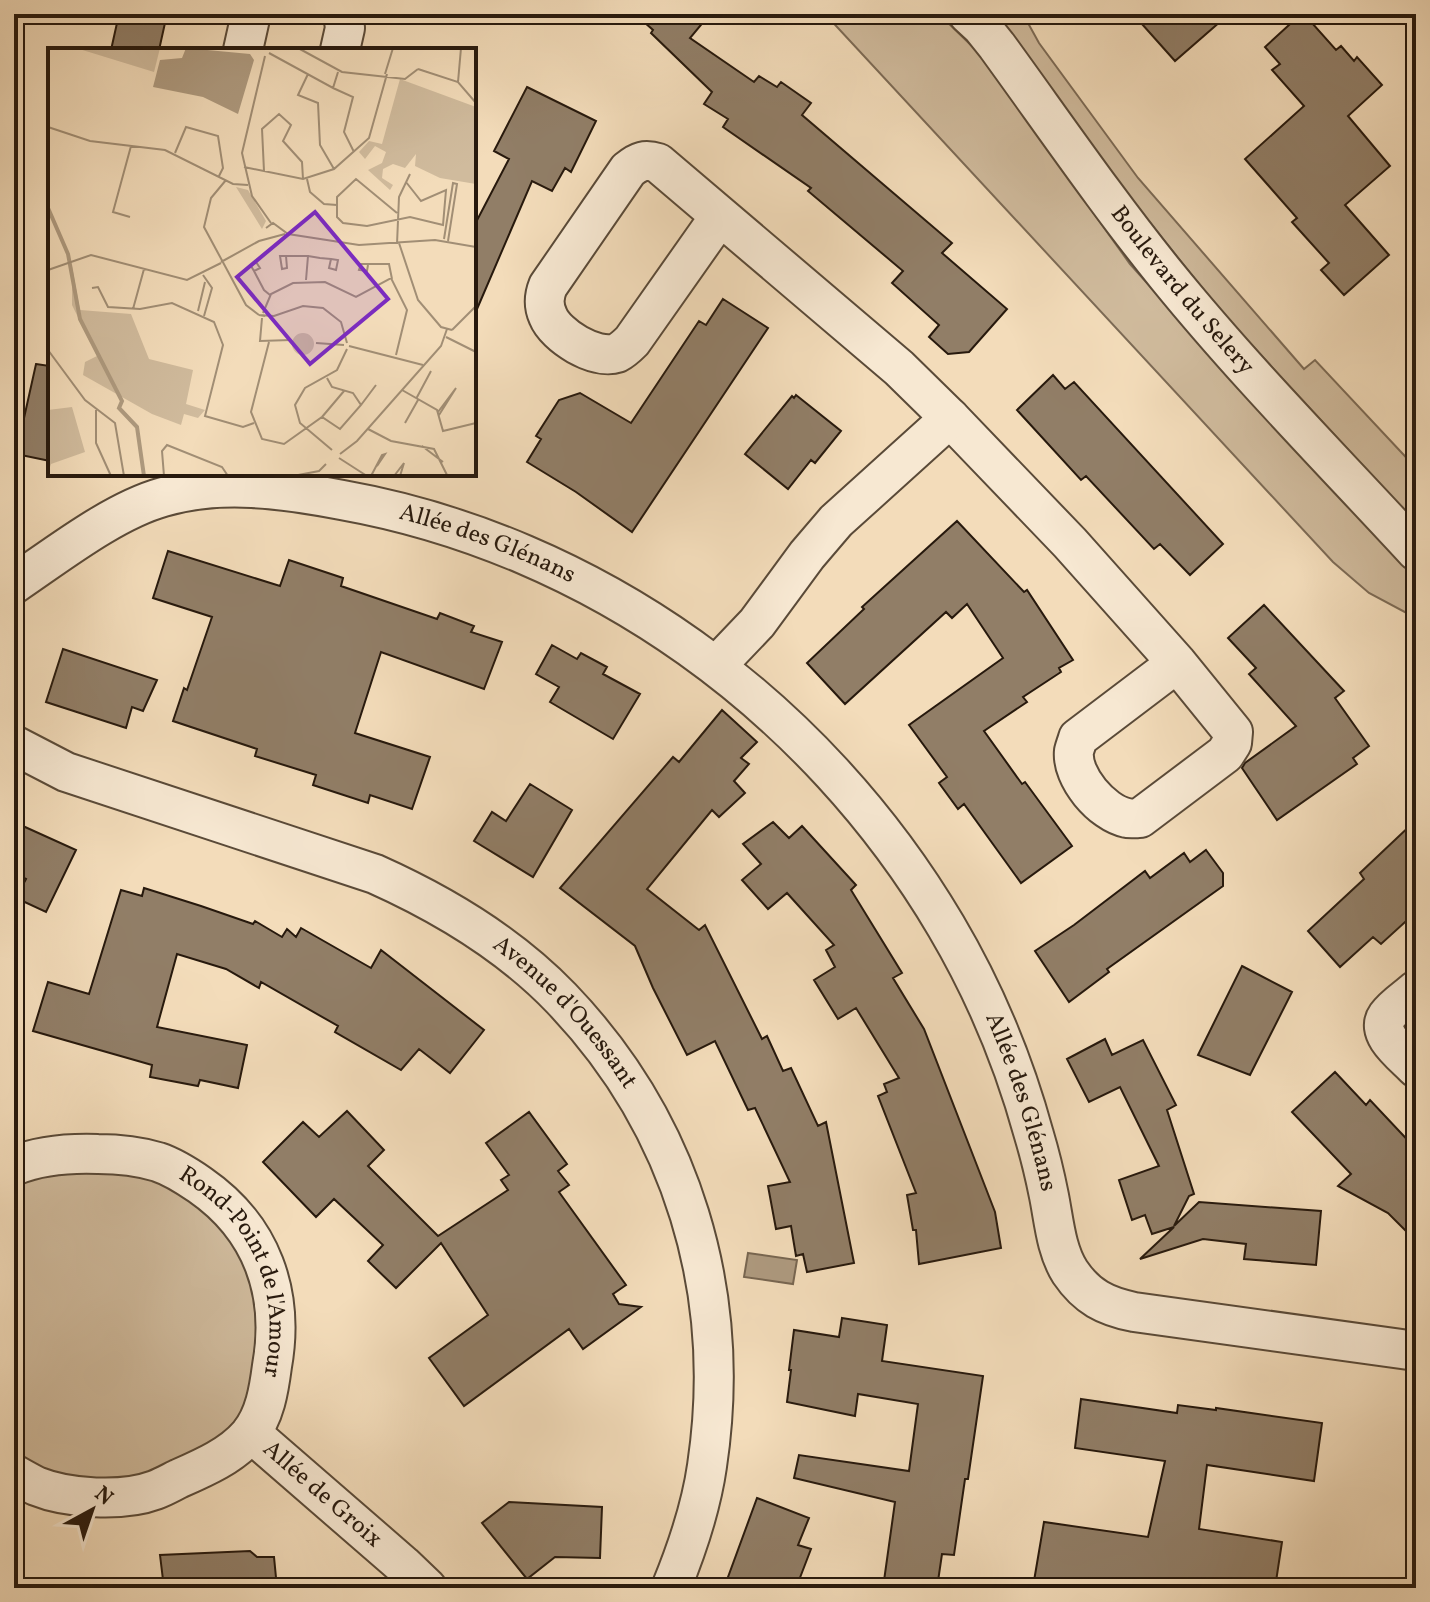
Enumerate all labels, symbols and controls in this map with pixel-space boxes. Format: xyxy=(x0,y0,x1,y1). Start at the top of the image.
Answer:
inset map xyxy=(48,48,476,476)
street label: Boulevard du Selery xyxy=(1101,199,1262,383)
street label: Allée des Glénans xyxy=(395,496,581,593)
street label: Avenue d'Ouessant xyxy=(485,928,645,1096)
street label: Allée des Glénans xyxy=(976,1007,1065,1194)
street label: Rond-Point de l'Amour xyxy=(172,1158,293,1379)
street label: Allée de Groix xyxy=(255,1433,389,1556)
north arrow xyxy=(52,1470,132,1550)
text: N xyxy=(87,1480,119,1514)

